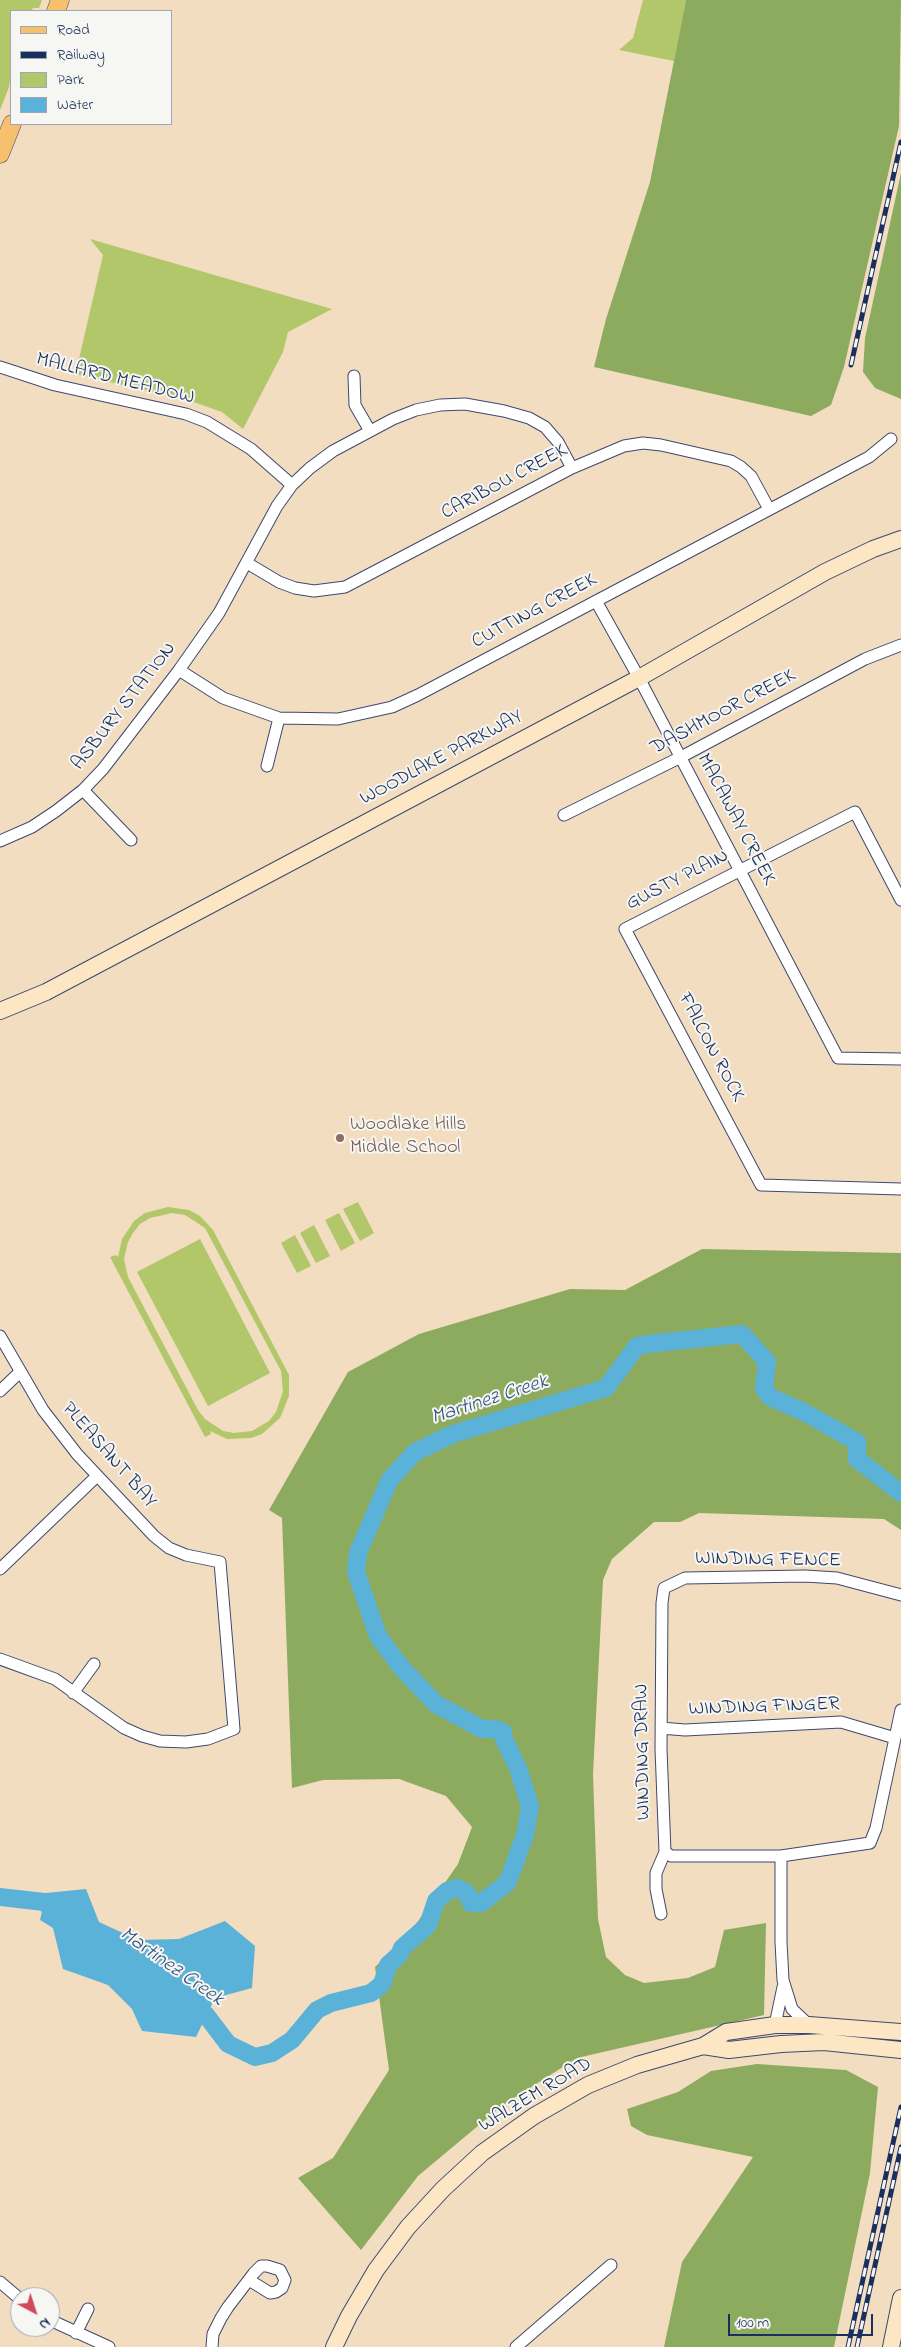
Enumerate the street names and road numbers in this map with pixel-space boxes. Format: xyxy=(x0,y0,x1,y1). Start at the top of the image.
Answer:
street label: MALLARD MEADOW xyxy=(33,349,197,411)
street label: CARIBOU CREEK xyxy=(438,440,572,526)
street label: CUTTING CREEK xyxy=(468,569,602,655)
street label: ASBURY STATION xyxy=(68,638,182,776)
street label: DASHMOOR CREEK xyxy=(647,665,801,761)
street label: WOODLAKE PARKWAY xyxy=(357,706,527,812)
street label: MACAWAY CREEK xyxy=(690,750,780,890)
street label: GUSTY PLAIN xyxy=(623,845,733,917)
street label: FALCON ROCK xyxy=(671,989,749,1107)
street label: PLEASANT BAY xyxy=(56,1398,160,1514)
street label: WINDING FENCE xyxy=(695,1548,841,1574)
street label: WINDING DRAW xyxy=(631,1684,657,1820)
street label: WINDING FINGER xyxy=(688,1693,840,1723)
street label: WALZEM ROAD xyxy=(475,2053,597,2139)

